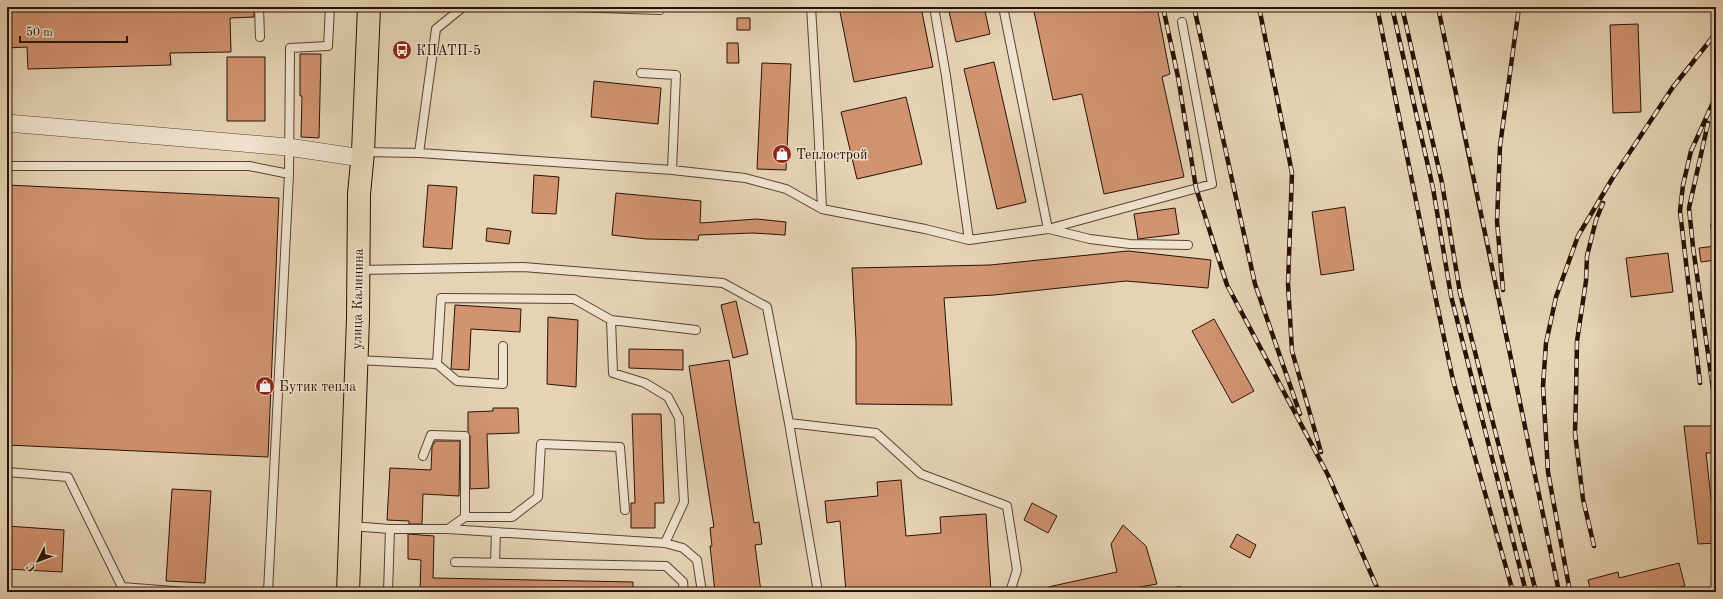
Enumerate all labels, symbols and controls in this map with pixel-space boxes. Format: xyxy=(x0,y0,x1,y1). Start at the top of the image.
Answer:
scale bar xyxy=(20,18,127,44)
text: 50 m xyxy=(26,26,53,39)
bus stop icon: КПАТП-5 xyxy=(391,39,413,61)
place label: КПАТП-5 xyxy=(416,44,481,58)
shop icon: Теплострой xyxy=(771,143,793,165)
place label: Теплострой xyxy=(796,148,868,162)
street label: улица Калинина xyxy=(350,248,366,350)
shop icon: Бутик тепла xyxy=(254,375,276,397)
place label: Бутик тепла xyxy=(279,380,356,394)
north arrow xyxy=(18,541,58,581)
text: С xyxy=(25,560,38,573)

